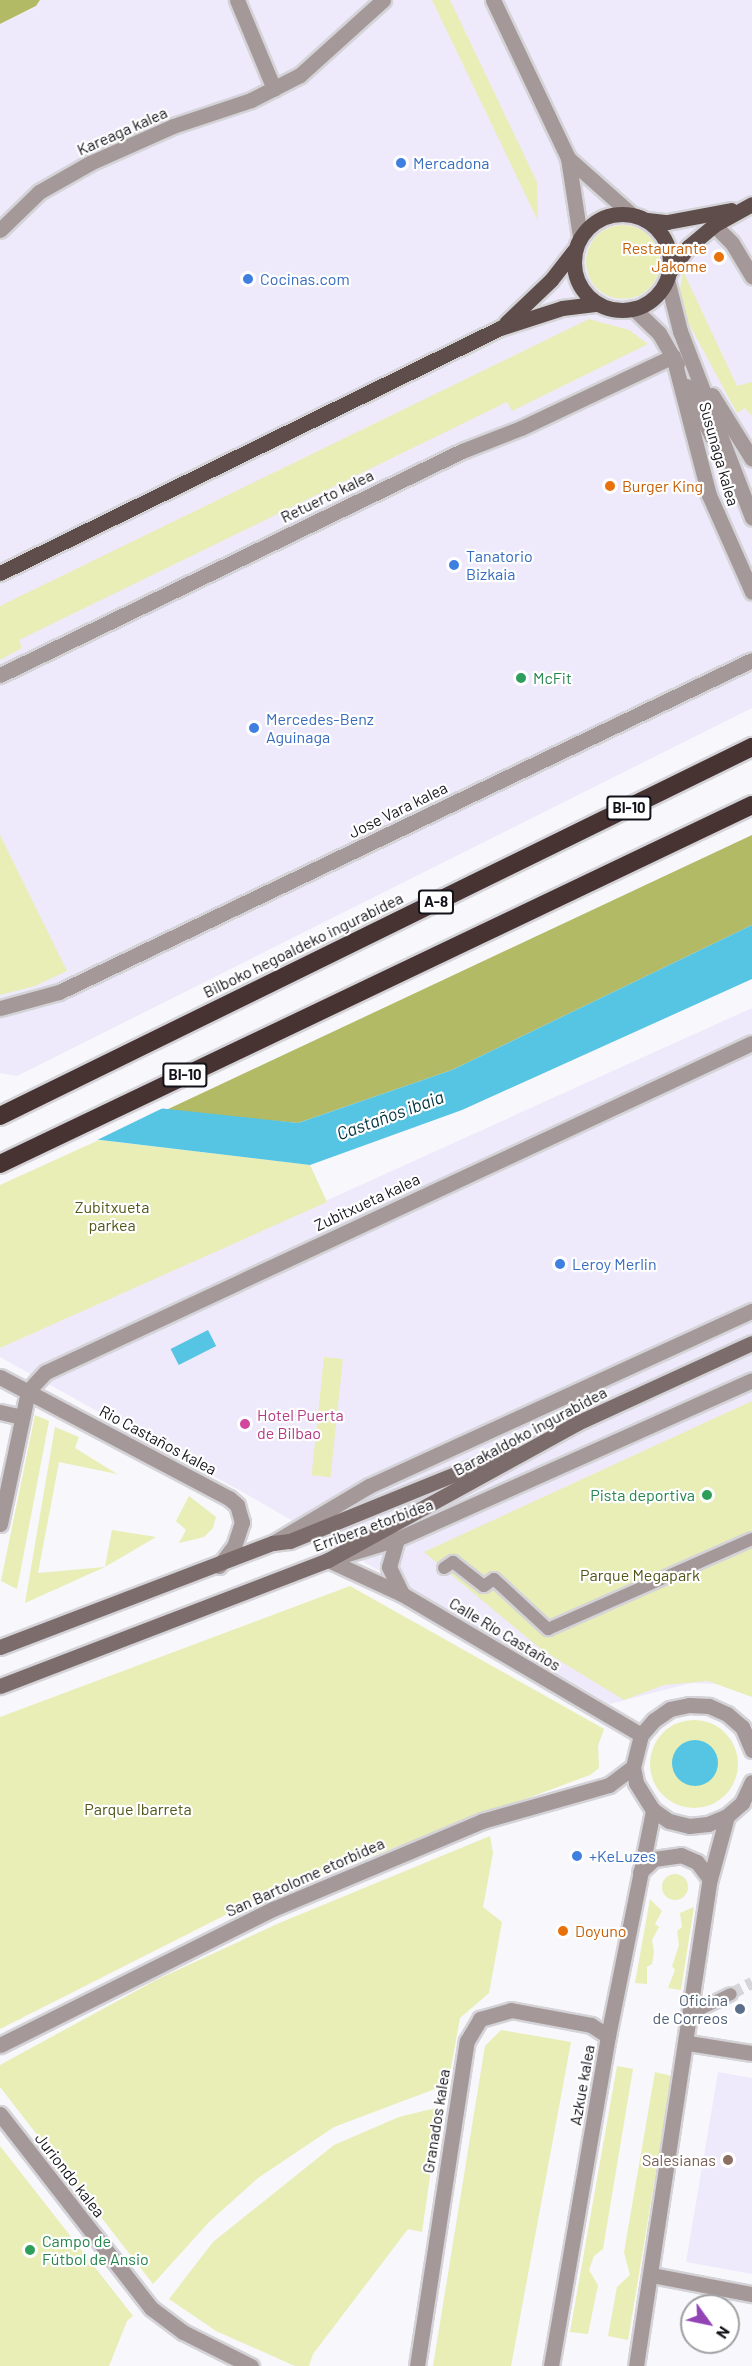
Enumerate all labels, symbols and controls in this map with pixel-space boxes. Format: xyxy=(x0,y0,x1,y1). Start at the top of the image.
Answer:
street label: Kareaga kalea xyxy=(74,103,170,159)
place label: Mercadona xyxy=(413,153,489,173)
marker: Mercadona xyxy=(394,156,408,170)
place label: Restaurante Jakome xyxy=(622,238,707,276)
marker: Restaurante Jakome xyxy=(712,250,726,264)
place label: Cocinas.com xyxy=(260,269,350,289)
marker: Cocinas.com xyxy=(241,272,255,286)
street label: Susunaga kalea xyxy=(695,400,743,508)
street label: Retuerto kalea xyxy=(277,465,377,527)
place label: Burger King xyxy=(622,476,703,496)
marker: Burger King xyxy=(603,479,617,493)
place label: Tanatorio Bizkaia xyxy=(466,546,533,584)
marker: Tanatorio Bizkaia xyxy=(447,558,461,572)
place label: McFit xyxy=(533,668,572,688)
marker: McFit xyxy=(514,671,528,685)
place label: Mercedes-Benz Aguinaga xyxy=(266,709,374,747)
marker: Mercedes-Benz Aguinaga xyxy=(247,721,261,735)
street label: Jose Vara kalea xyxy=(345,778,451,842)
road number: BI-10 xyxy=(605,796,653,820)
street label: Bilboko hegoaldeko ingurabidea xyxy=(200,888,406,1002)
road number: A-8 xyxy=(416,890,456,914)
road number: BI-10 xyxy=(161,1063,209,1087)
water label: Castaños ibaia xyxy=(333,1086,447,1144)
street label: Zubitxueta kalea xyxy=(311,1169,423,1235)
park label: Zubitxueta parkea xyxy=(75,1197,149,1235)
place label: Leroy Merlin xyxy=(572,1254,657,1274)
marker: Leroy Merlin xyxy=(553,1257,567,1271)
street label: Barakaldoko ingurabidea xyxy=(450,1382,610,1480)
street label: Rio Castaños kalea xyxy=(96,1401,220,1479)
place label: Hotel Puerta de Bilbao xyxy=(257,1405,344,1443)
marker: Hotel Puerta de Bilbao xyxy=(238,1417,252,1431)
place label: Pista deportiva xyxy=(590,1485,695,1505)
marker: Pista deportiva xyxy=(700,1488,714,1502)
street label: Erribera etorbidea xyxy=(310,1494,436,1556)
park label: Parque Megapark xyxy=(580,1565,700,1585)
street label: Calle Río Castaños xyxy=(446,1593,564,1675)
park label: Parque Ibarreta xyxy=(84,1799,192,1819)
street label: San Bartolome etorbidea xyxy=(223,1833,387,1921)
place label: +KeLuzes xyxy=(589,1846,656,1866)
marker: +KeLuzes xyxy=(570,1849,584,1863)
place label: Doyuno xyxy=(575,1921,626,1941)
marker: Doyuno xyxy=(556,1924,570,1938)
place label: Oficina de Correos xyxy=(653,1990,728,2028)
marker: Oficina de Correos xyxy=(733,2002,747,2016)
street label: Azkue kalea xyxy=(565,2043,599,2127)
street label: Granados kalea xyxy=(418,2068,454,2174)
street label: Juriondo kalea xyxy=(31,2129,109,2221)
place label: Salesianas xyxy=(642,2150,716,2170)
marker: Salesianas xyxy=(721,2153,735,2167)
place label: Campo de Fútbol de Ansio xyxy=(42,2231,149,2269)
marker: Campo de Fútbol de Ansio xyxy=(23,2243,37,2257)
north arrow xyxy=(680,2294,740,2354)
text: N xyxy=(713,2323,735,2343)

